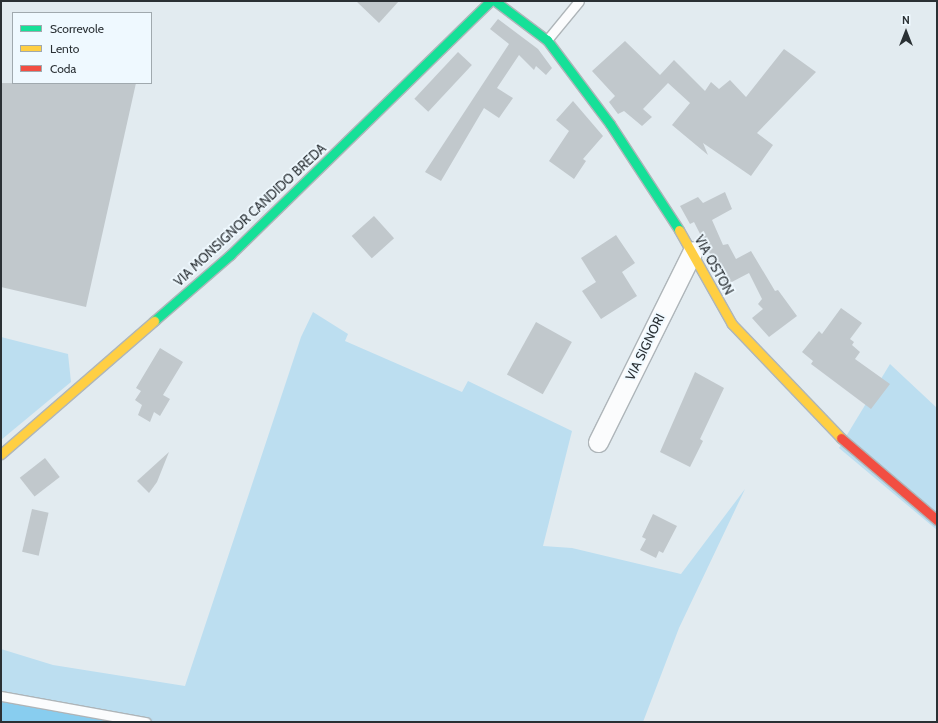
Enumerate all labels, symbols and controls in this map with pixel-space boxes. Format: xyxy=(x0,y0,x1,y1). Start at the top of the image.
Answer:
legend xyxy=(12,12,152,84)
north arrow xyxy=(886,12,926,52)
text: N xyxy=(902,13,910,27)
text: Scorrevole xyxy=(50,21,104,36)
text: Lento xyxy=(50,41,79,56)
text: Coda xyxy=(50,61,76,76)
street label: VIA MONSIGNOR CANDIDO BREDA xyxy=(171,140,329,290)
street label: VIA OSTON xyxy=(691,233,737,297)
street label: VIA SIGNORI xyxy=(622,311,668,383)

